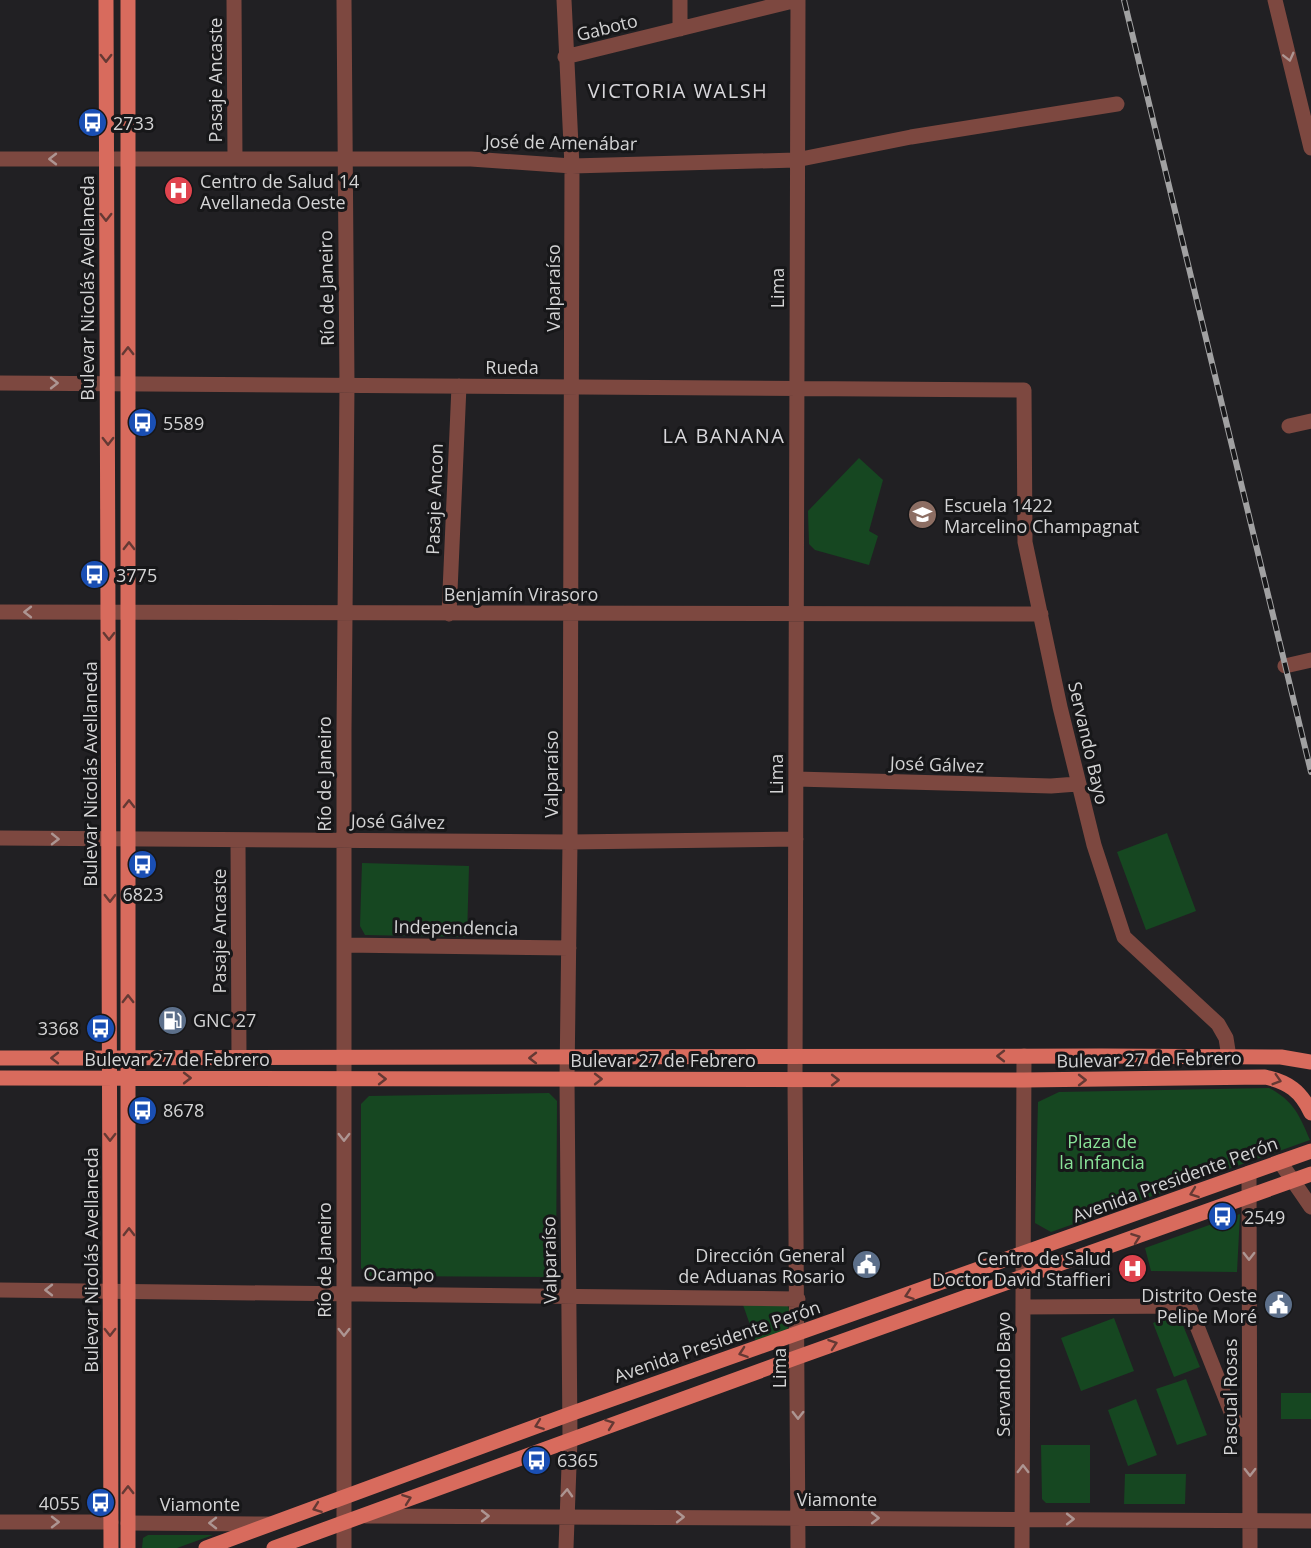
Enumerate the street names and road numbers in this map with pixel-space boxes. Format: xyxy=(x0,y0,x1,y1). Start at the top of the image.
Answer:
street label: Gaboto xyxy=(574,8,640,46)
street label: Pasaje Ancaste xyxy=(203,18,227,142)
street label: José de Amenábar xyxy=(483,129,638,155)
street label: Bulevar Nicolás Avellaneda xyxy=(75,175,99,401)
street label: Río de Janeiro xyxy=(313,230,339,346)
street label: Valparaíso xyxy=(541,244,565,332)
street label: Lima xyxy=(765,268,789,308)
street label: Rueda xyxy=(485,355,539,379)
street label: Pasaje Ancon xyxy=(420,443,448,555)
street label: Benjamín Virasoro xyxy=(444,582,598,606)
street label: Bulevar Nicolás Avellaneda xyxy=(78,661,102,887)
street label: Servando Bayo xyxy=(1063,679,1115,807)
street label: Río de Janeiro xyxy=(312,716,336,832)
street label: Valparaíso xyxy=(539,730,563,818)
street label: José Gálvez xyxy=(888,750,984,778)
street label: Lima xyxy=(764,754,788,794)
street label: José Gálvez xyxy=(349,808,445,834)
street label: Pasaje Ancaste xyxy=(207,869,231,993)
street label: Independencia xyxy=(393,914,519,940)
street label: Bulevar 27 de Febrero xyxy=(1056,1045,1242,1073)
street label: Bulevar 27 de Febrero xyxy=(84,1047,270,1071)
street label: Bulevar 27 de Febrero xyxy=(570,1048,756,1072)
street label: Avenida Presidente Perón xyxy=(1069,1131,1281,1227)
street label: Bulevar Nicolás Avellaneda xyxy=(79,1147,103,1373)
street label: Río de Janeiro xyxy=(312,1202,336,1318)
street label: Valparaíso xyxy=(536,1216,562,1304)
street label: Ocampo xyxy=(363,1261,435,1287)
street label: Avenida Presidente Perón xyxy=(611,1294,823,1388)
street label: Servando Bayo xyxy=(991,1311,1015,1437)
street label: Pascual Rosas xyxy=(1218,1338,1242,1456)
street label: Lima xyxy=(767,1348,791,1388)
street label: Viamonte xyxy=(797,1487,877,1511)
street label: Viamonte xyxy=(160,1492,240,1516)

